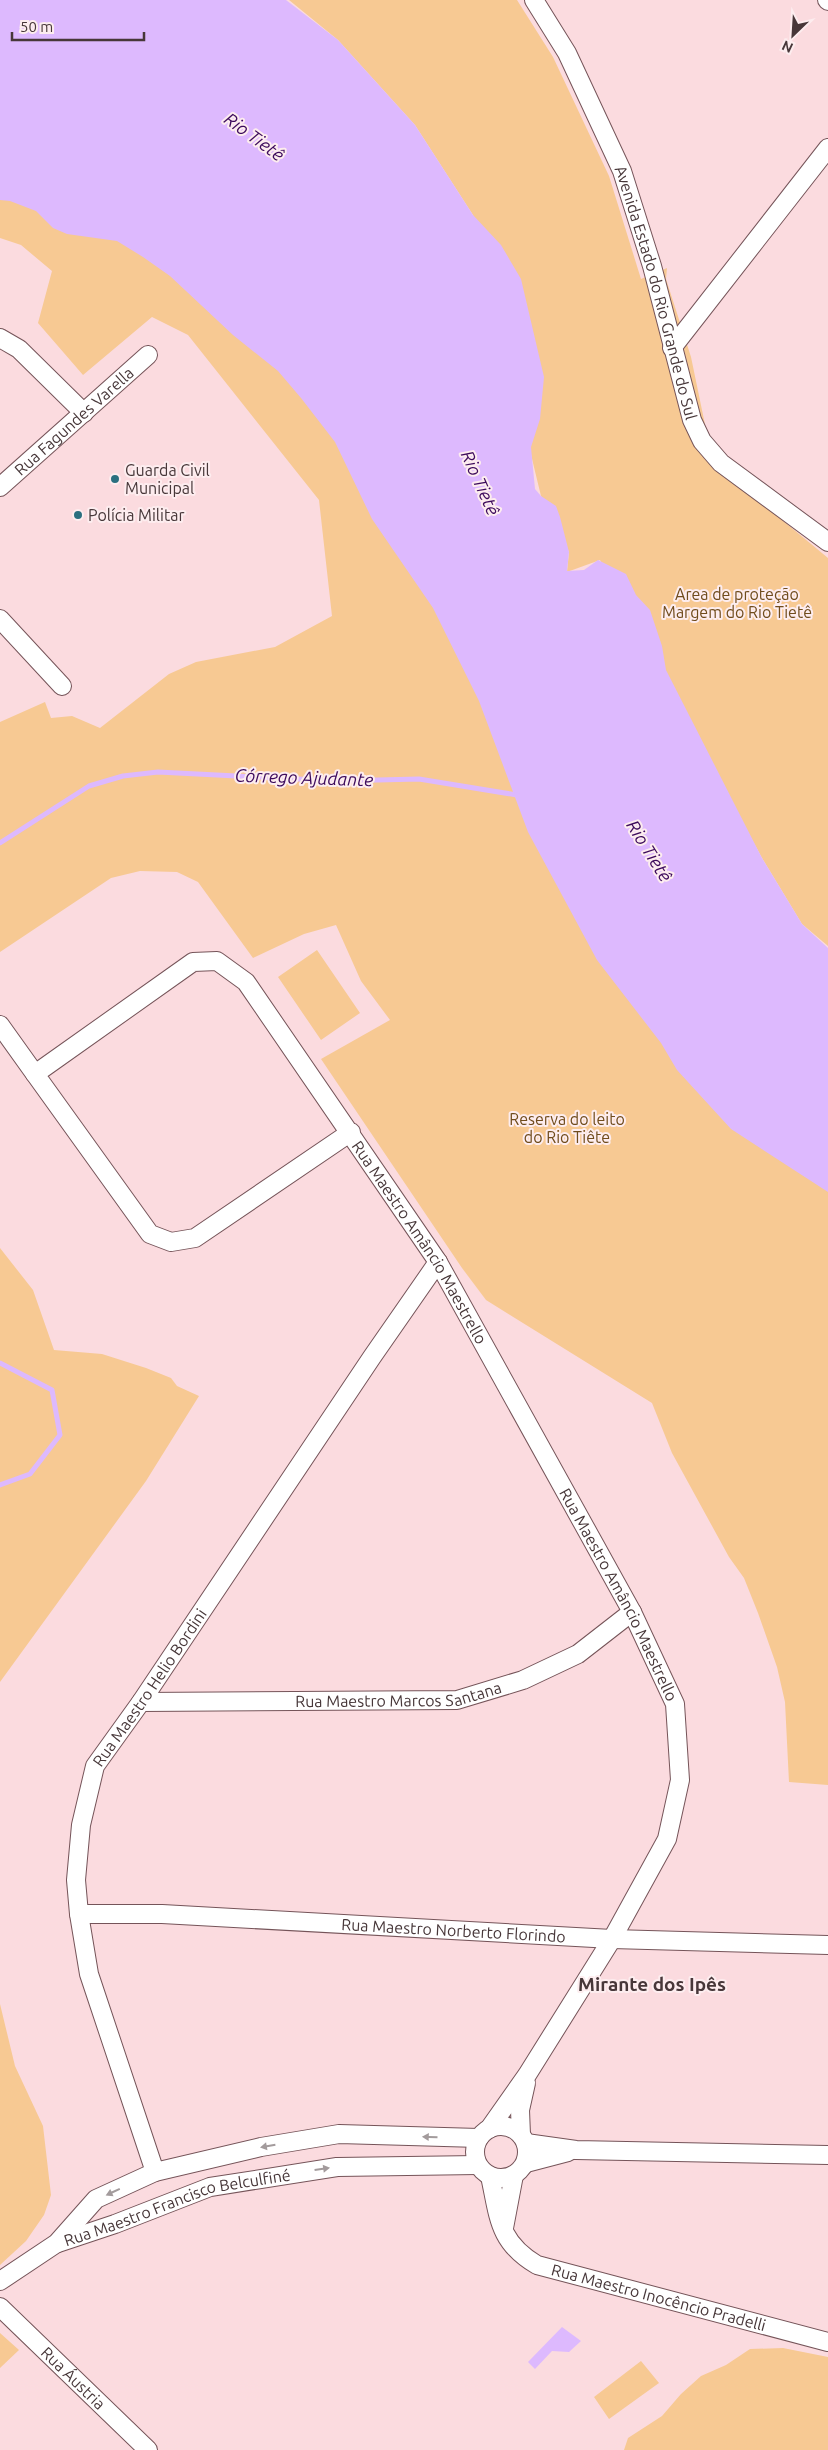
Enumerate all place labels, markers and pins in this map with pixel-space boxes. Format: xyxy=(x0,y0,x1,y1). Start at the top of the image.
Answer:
place label: Guarda Civil Municipal xyxy=(125,461,210,497)
marker: Guarda Civil Municipal xyxy=(109,473,121,485)
place label: Polícia Militar xyxy=(88,506,184,524)
marker: Polícia Militar xyxy=(72,509,84,521)

